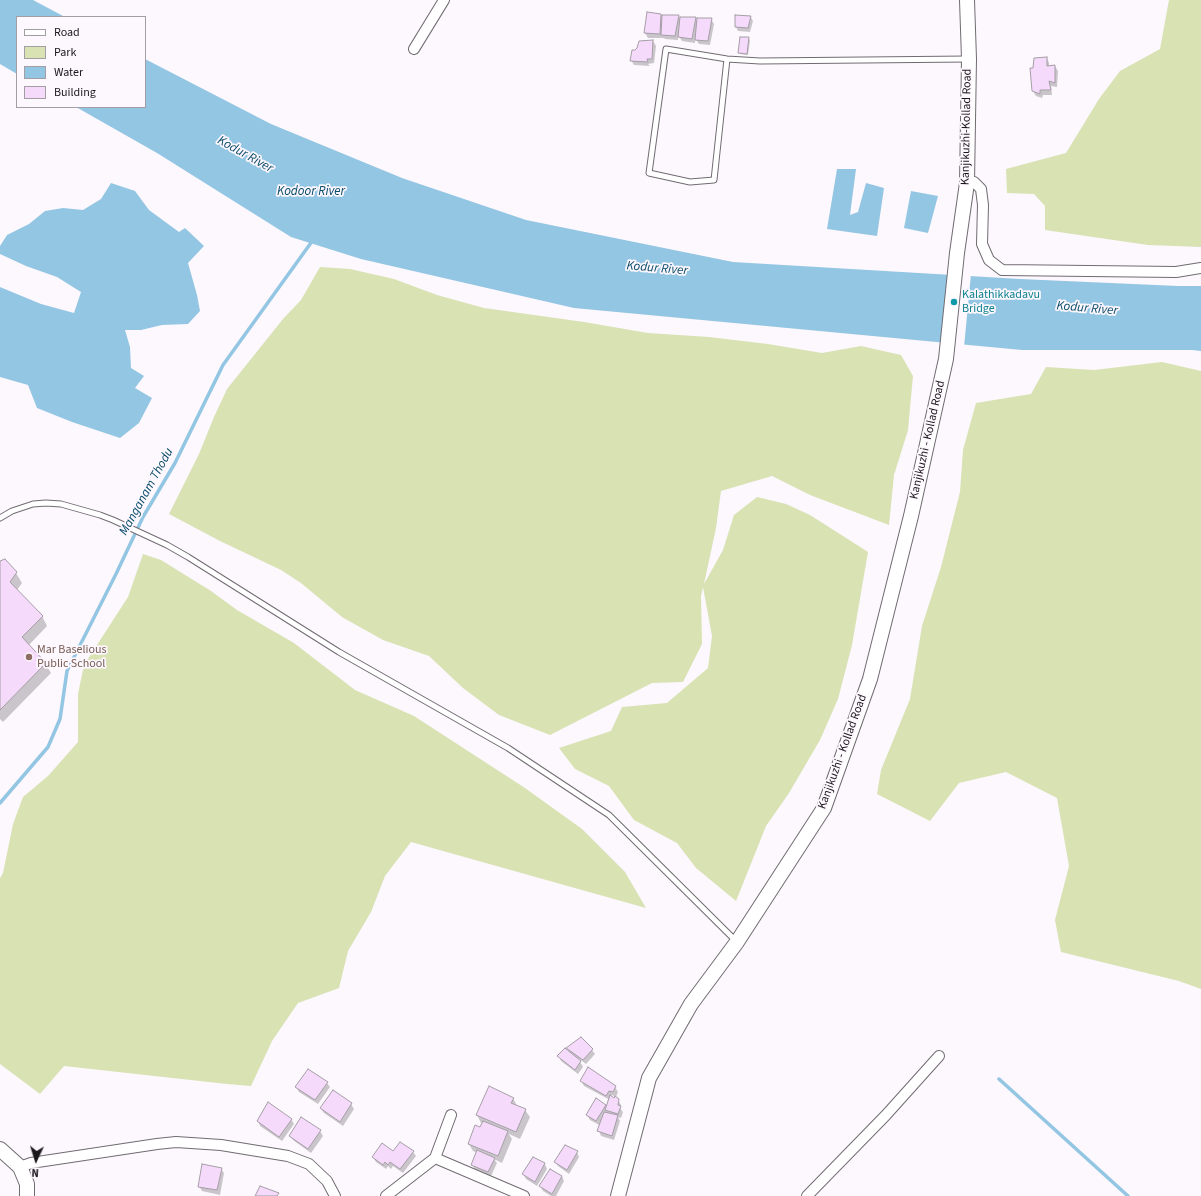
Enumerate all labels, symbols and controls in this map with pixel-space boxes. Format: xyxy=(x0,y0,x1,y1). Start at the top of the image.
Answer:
legend xyxy=(16,16,146,108)
text: Road xyxy=(54,24,80,41)
text: Park xyxy=(54,44,76,61)
text: Water xyxy=(54,64,83,81)
street label: Kanjikuzhi-Kollad Road xyxy=(959,69,975,185)
text: Building xyxy=(54,84,96,101)
water label: Kodur River xyxy=(214,133,276,177)
water label: Kodoor River xyxy=(277,184,345,200)
water label: Kodur River xyxy=(626,259,688,279)
place label: Kalathikkadavu Bridge xyxy=(962,288,1040,316)
marker: Kalathikkadavu Bridge xyxy=(949,297,959,307)
water label: Kodur River xyxy=(1056,299,1118,319)
street label: Kanjikuzhi - Kollad Road xyxy=(907,379,949,501)
water label: Manganam Thodu xyxy=(117,446,177,538)
place label: Mar Baselious Public School xyxy=(37,643,106,671)
marker: Mar Baselious Public School xyxy=(24,652,34,662)
street label: Kanjikuzhi - Kollad Road xyxy=(816,693,870,811)
north arrow xyxy=(16,1140,56,1180)
text: N xyxy=(31,1165,39,1180)

